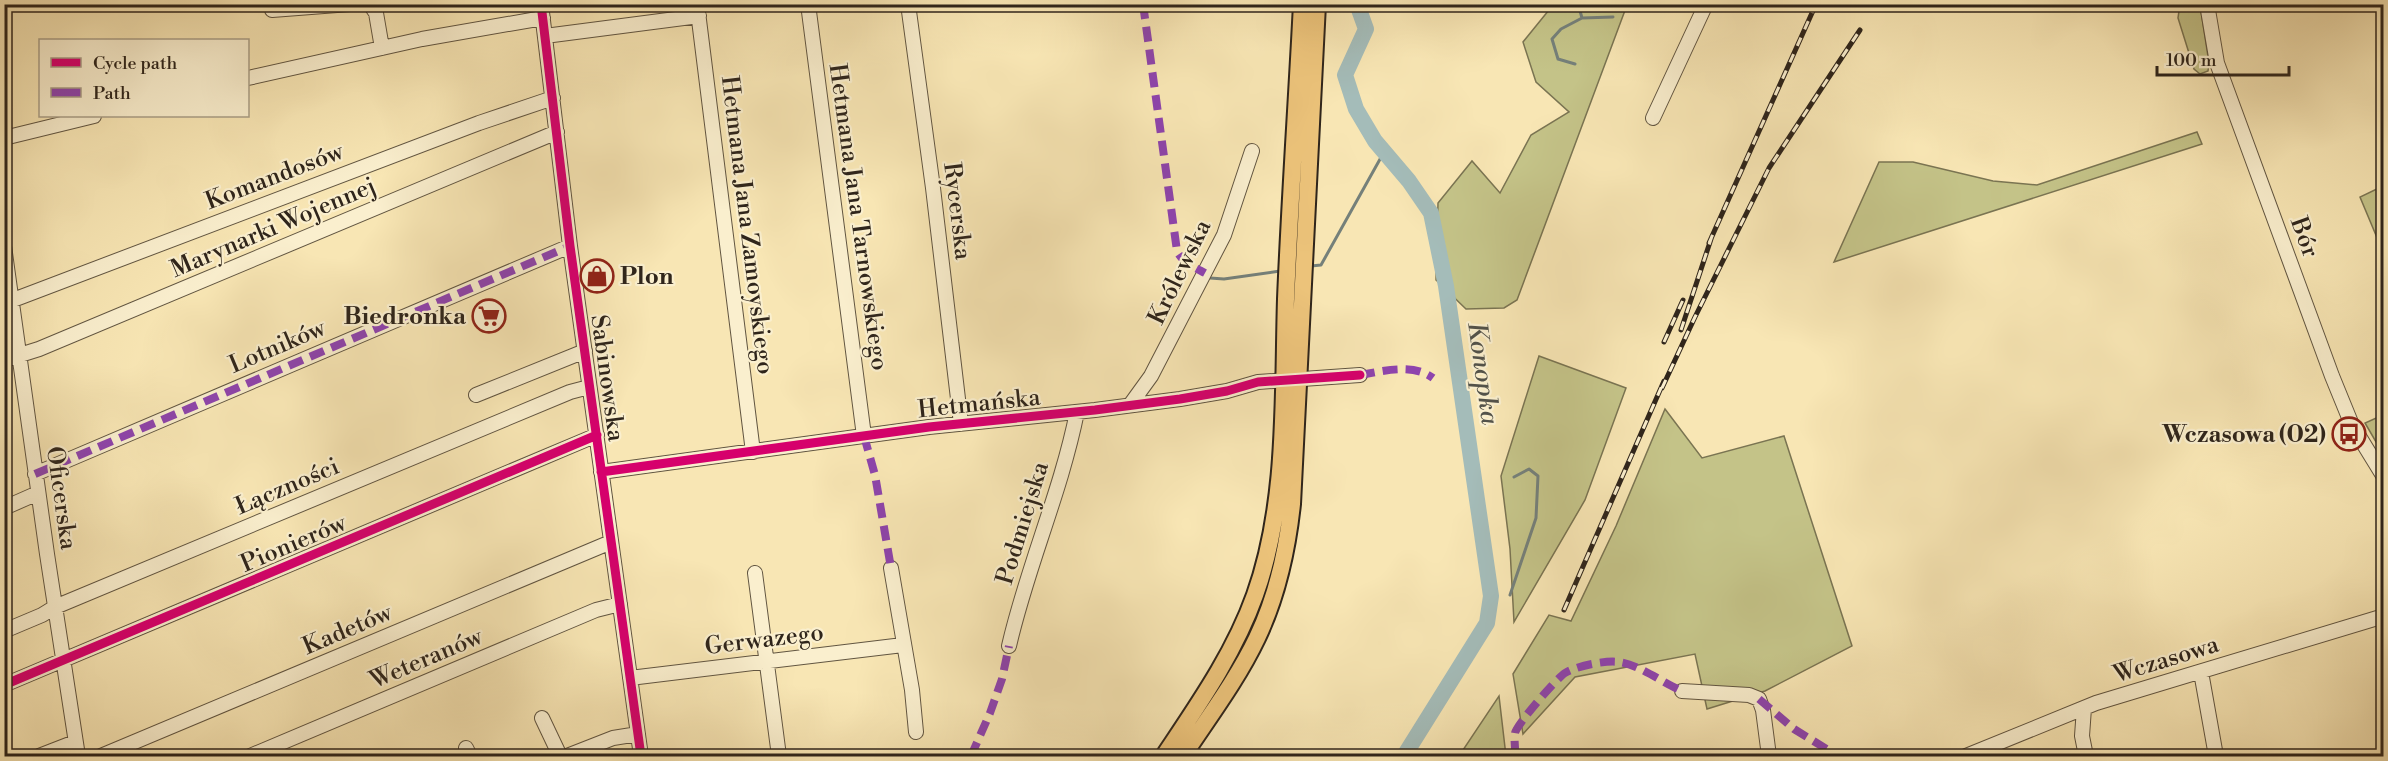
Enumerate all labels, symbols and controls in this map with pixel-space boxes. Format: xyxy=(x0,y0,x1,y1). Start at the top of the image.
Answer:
legend xyxy=(39,39,249,117)
scale bar xyxy=(2157,39,2289,77)
text: 100 m xyxy=(2166,49,2217,72)
text: Cycle path xyxy=(93,52,177,75)
street label: Hetmana Jana Tarnowskiego xyxy=(822,62,894,373)
street label: Hetmana Jana Zamoyskiego xyxy=(714,74,780,376)
text: Path xyxy=(93,82,131,105)
street label: Komandosów xyxy=(201,136,349,217)
street label: Rycerska xyxy=(936,161,978,262)
street label: Marynarki Wojennej xyxy=(166,171,381,285)
street label: Bór xyxy=(2283,212,2325,262)
street label: Królewska xyxy=(1142,214,1219,330)
shop icon: Plon xyxy=(579,258,615,294)
place label: Plon xyxy=(620,262,674,292)
supermarket icon: Biedronka xyxy=(471,298,507,334)
place label: Biedronka xyxy=(343,302,467,332)
street label: Lotników xyxy=(225,313,331,381)
street label: Sabinowska xyxy=(583,313,631,444)
water label: Konopka xyxy=(1460,320,1506,427)
street label: Hetmańska xyxy=(916,383,1043,425)
bus stop icon: Wczasowa (02) xyxy=(2331,416,2367,452)
place label: Wczasowa (02) xyxy=(2161,420,2326,450)
street label: Oficerska xyxy=(39,445,83,553)
street label: Łączności xyxy=(231,452,344,522)
street label: Podmiejska xyxy=(990,457,1056,588)
street label: Pionierów xyxy=(236,508,352,580)
street label: Kadetów xyxy=(298,597,398,662)
street label: Gerwazego xyxy=(703,618,825,662)
street label: Weteranów xyxy=(365,621,488,696)
street label: Wczasowa xyxy=(2109,630,2223,690)

